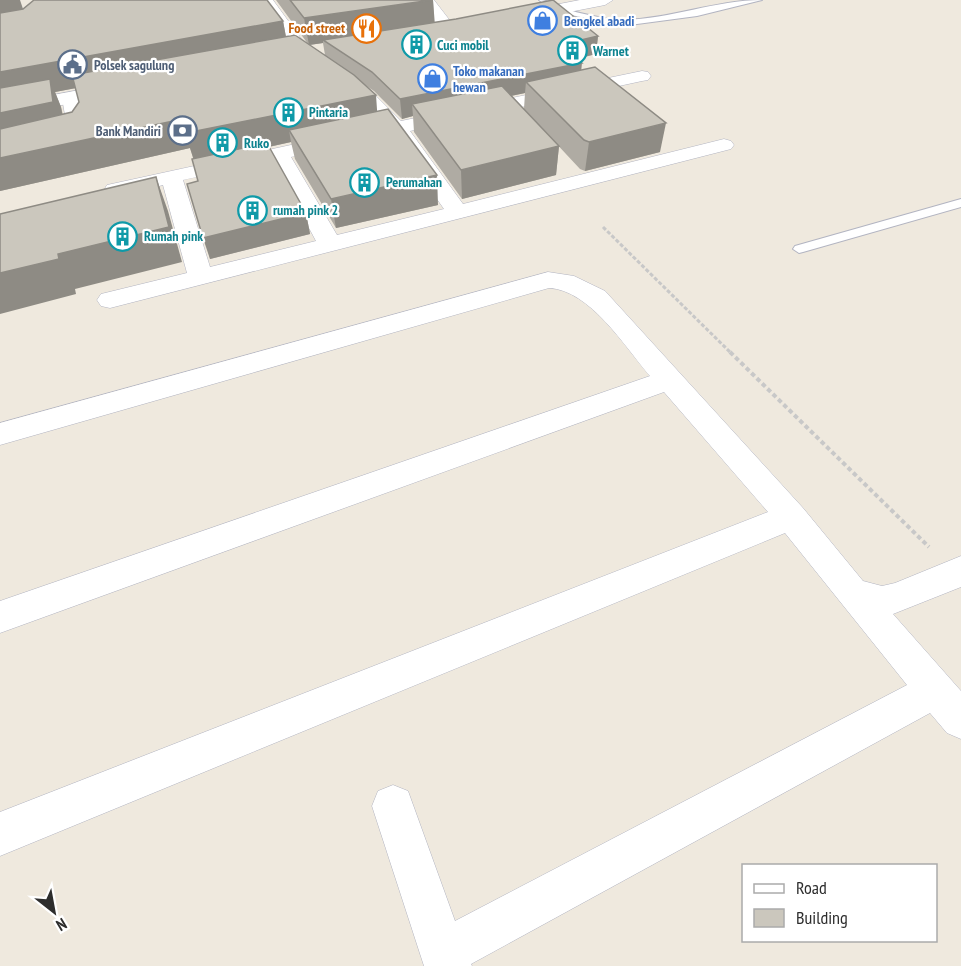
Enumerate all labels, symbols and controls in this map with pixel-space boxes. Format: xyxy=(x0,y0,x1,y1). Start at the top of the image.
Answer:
shop icon: Bengkel abadi xyxy=(527,5,559,37)
restaurant icon: Food street xyxy=(350,12,382,44)
place label: Bengkel abadi xyxy=(564,12,634,30)
place label: Food street xyxy=(288,19,345,37)
building icon: Cuci mobil xyxy=(400,29,432,61)
building icon: Warnet xyxy=(556,35,588,67)
place label: Cuci mobil xyxy=(437,36,489,54)
place label: Warnet xyxy=(592,42,629,60)
public building icon: Polsek sagulung xyxy=(57,49,89,81)
place label: Polsek sagulung xyxy=(94,56,174,74)
place label: Toko makanan hewan xyxy=(453,62,524,96)
shop icon: Toko makanan hewan xyxy=(416,63,448,95)
building icon: Pintaria xyxy=(272,96,304,128)
place label: Pintaria xyxy=(309,103,348,121)
bank icon: Bank Mandiri xyxy=(166,115,198,147)
place label: Bank Mandiri xyxy=(96,122,161,140)
building icon: Ruko xyxy=(207,127,239,159)
place label: Ruko xyxy=(244,134,269,152)
building icon: Perumahan xyxy=(349,166,381,198)
place label: Perumahan xyxy=(386,173,442,191)
building icon: rumah pink 2 xyxy=(236,194,268,226)
place label: rumah pink 2 xyxy=(273,201,338,219)
building icon: Rumah pink xyxy=(107,220,139,252)
place label: Rumah pink xyxy=(144,227,203,245)
legend xyxy=(742,864,937,942)
text: Road xyxy=(796,876,827,899)
north arrow xyxy=(24,882,84,942)
text: Building xyxy=(796,906,848,929)
text: N xyxy=(53,914,71,936)

